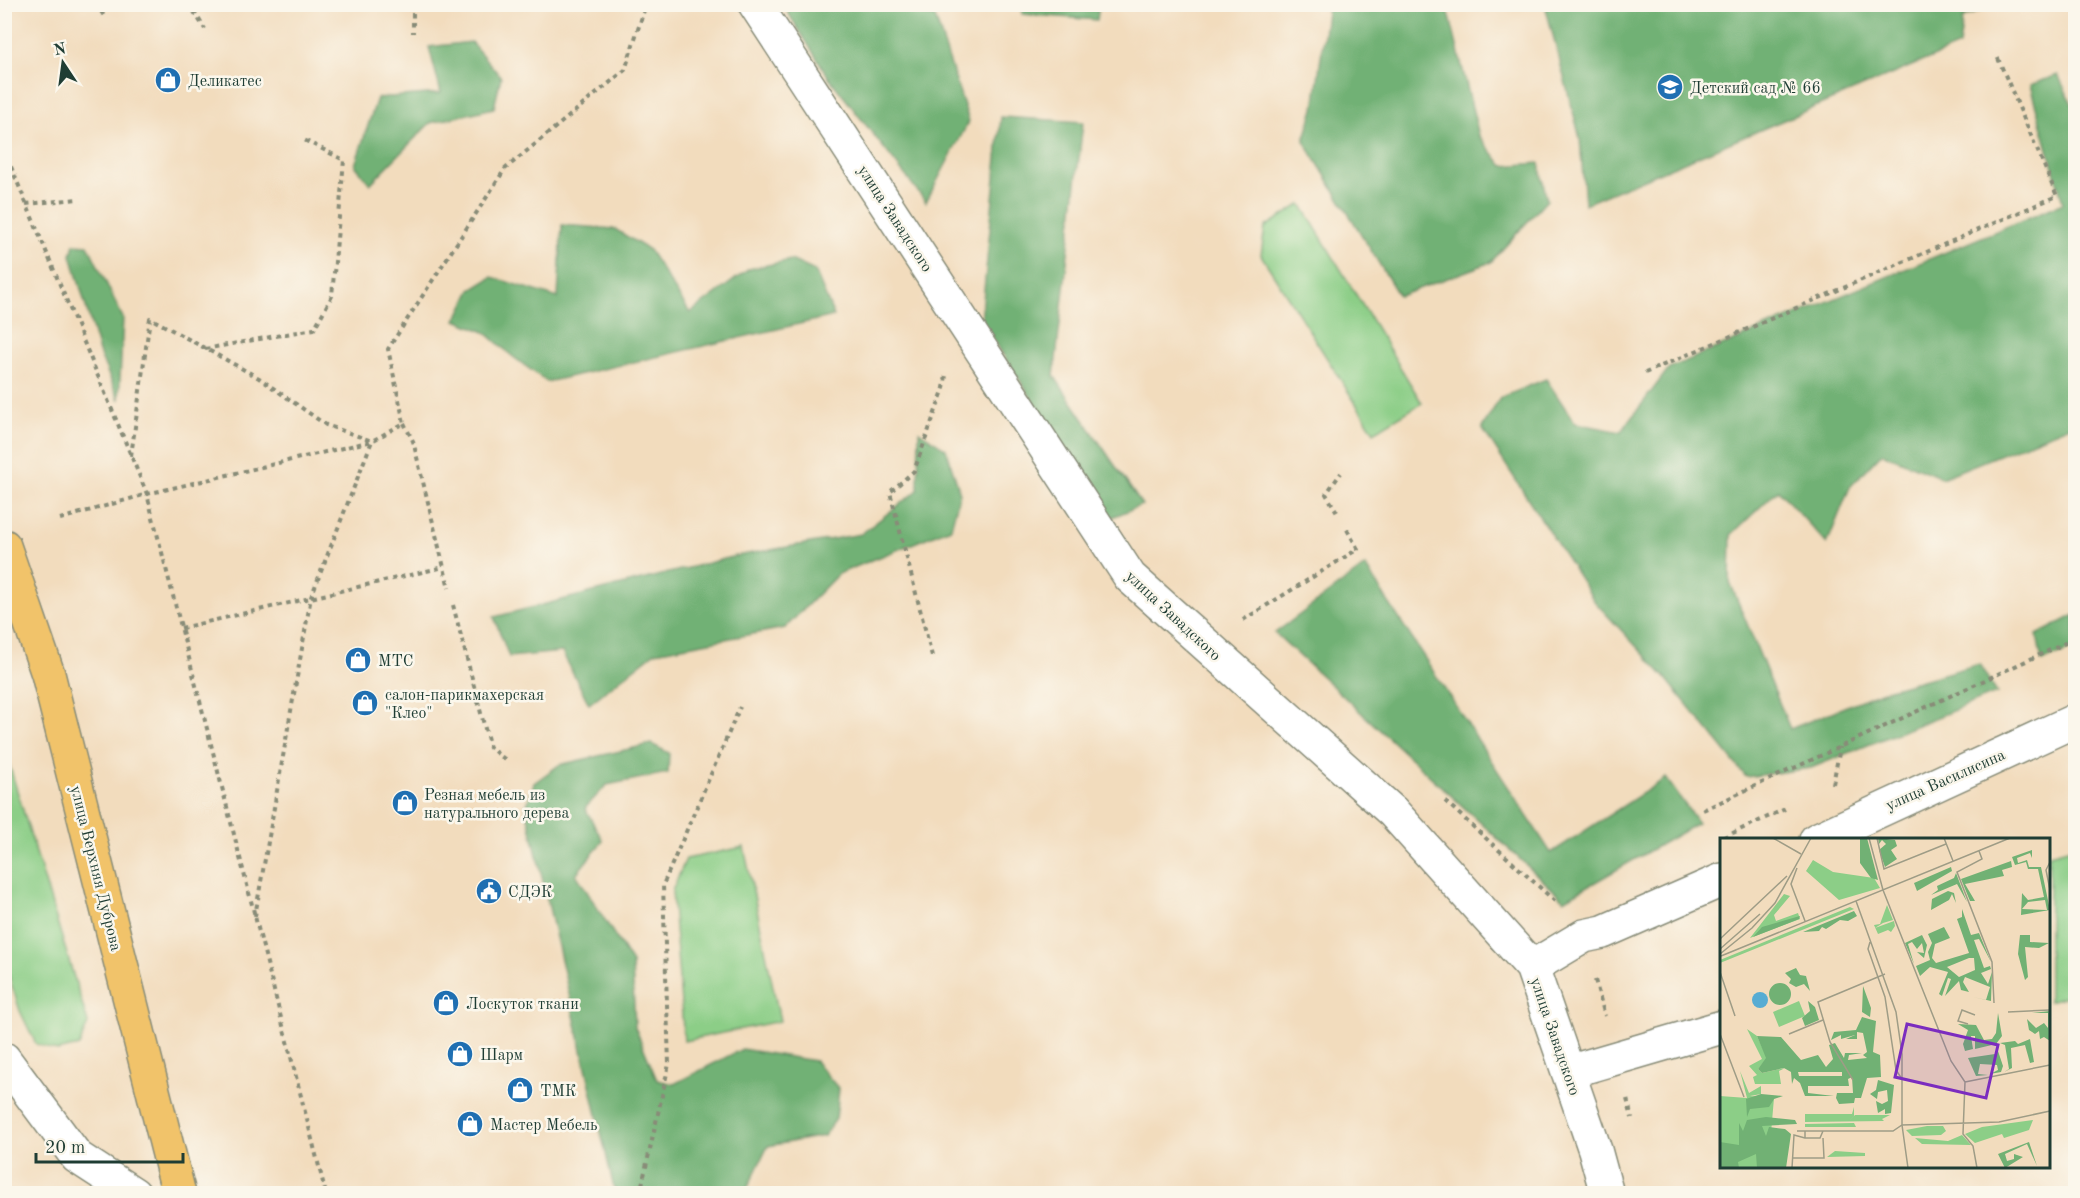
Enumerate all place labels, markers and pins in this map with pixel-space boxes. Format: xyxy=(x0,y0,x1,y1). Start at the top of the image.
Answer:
shop icon: Деликатес xyxy=(153,65,183,95)
school or university icon: Детский сад № 66 xyxy=(1655,72,1685,102)
place label: Деликатес xyxy=(188,74,262,90)
place label: Детский сад № 66 xyxy=(1690,81,1821,97)
shop icon: МТС xyxy=(343,645,373,675)
place label: МТС xyxy=(378,654,414,670)
shop icon: салон-парикмахерская "Клео" xyxy=(350,688,380,718)
place label: салон-парикмахерская "Клео" xyxy=(385,688,544,722)
shop icon: Резная мебель из натурального дерева xyxy=(390,788,420,818)
place label: Резная мебель из натурального дерева xyxy=(424,788,569,822)
public building icon: СДЭК xyxy=(474,876,504,906)
place label: СДЭК xyxy=(508,885,553,901)
shop icon: Лоскуток ткани xyxy=(431,988,461,1018)
place label: Лоскуток ткани xyxy=(466,997,579,1013)
shop icon: Шарм xyxy=(445,1039,475,1069)
place label: Шарм xyxy=(480,1048,523,1064)
shop icon: ТМК xyxy=(505,1075,535,1105)
place label: ТМК xyxy=(540,1084,577,1100)
shop icon: Мастер Мебель xyxy=(455,1109,485,1139)
place label: Мастер Мебель xyxy=(490,1118,598,1134)

